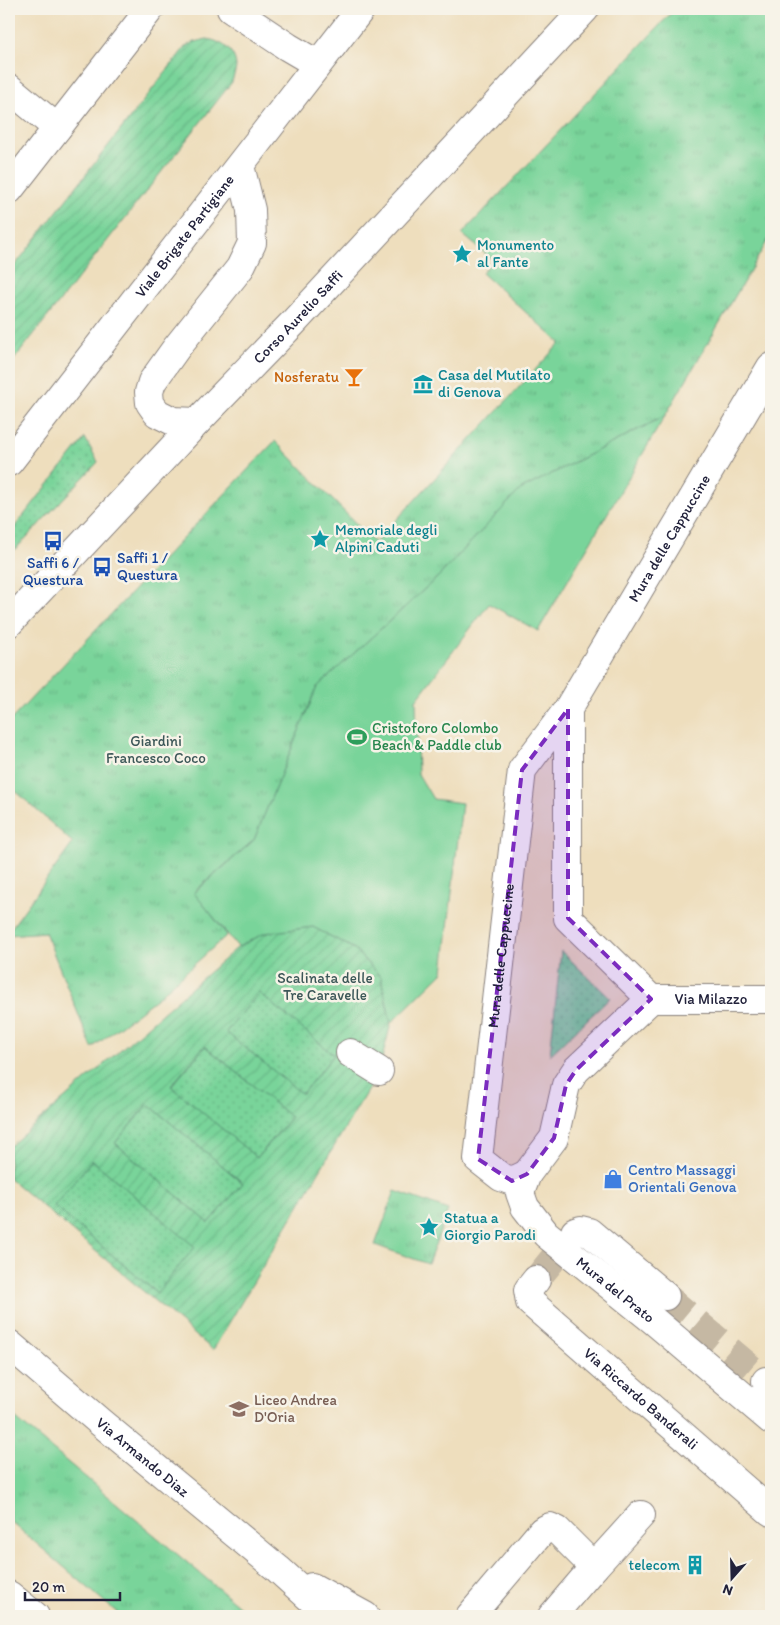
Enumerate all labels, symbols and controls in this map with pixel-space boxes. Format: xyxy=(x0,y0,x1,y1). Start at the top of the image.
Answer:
street label: Viale Brigate Partigiane xyxy=(131,171,238,301)
place label: Monumento al Fante xyxy=(477,236,554,271)
place icon: Monumento al Fante xyxy=(451,243,473,265)
street label: Corso Aurelio Saffi xyxy=(249,266,347,367)
bar icon: Nosferatu xyxy=(343,366,365,388)
place label: Casa del Mutilato di Genova xyxy=(438,366,551,401)
place label: Nosferatu xyxy=(274,368,339,386)
museum icon: Casa del Mutilato di Genova xyxy=(412,373,434,395)
street label: Mura delle Cappuccine xyxy=(625,471,714,605)
place label: Memoriale degli Alpini Caduti xyxy=(335,521,437,556)
place icon: Memoriale degli Alpini Caduti xyxy=(309,528,331,550)
bus stop icon: Saffi 6 / Questura xyxy=(42,530,64,552)
place label: Saffi 1 / Questura xyxy=(117,549,178,584)
place label: Saffi 6 / Questura xyxy=(23,554,84,589)
bus stop icon: Saffi 1 / Questura xyxy=(91,556,113,578)
place label: Cristoforo Colombo Beach & Paddle club xyxy=(372,719,502,754)
sports icon: Cristoforo Colombo Beach & Paddle club xyxy=(346,726,368,748)
park label: Giardini Francesco Coco xyxy=(106,732,206,767)
street label: Mura delle Cappuccine xyxy=(484,883,518,1029)
park label: Scalinata delle Tre Caravelle xyxy=(277,969,373,1004)
street label: Via Milazzo xyxy=(675,990,747,1008)
place label: Centro Massaggi Orientali Genova xyxy=(628,1161,737,1196)
shop icon: Centro Massaggi Orientali Genova xyxy=(602,1168,624,1190)
place label: Statua a Giorgio Parodi xyxy=(444,1209,536,1244)
place icon: Statua a Giorgio Parodi xyxy=(418,1216,440,1238)
street label: Mura del Prato xyxy=(573,1253,658,1327)
street label: Via Riccardo Banderali xyxy=(580,1344,702,1453)
place label: Liceo Andrea D'Oria xyxy=(254,1391,337,1426)
school or university icon: Liceo Andrea D'Oria xyxy=(228,1398,250,1420)
street label: Via Armando Diaz xyxy=(92,1413,193,1501)
north arrow xyxy=(708,1552,758,1602)
building icon: telecom xyxy=(684,1554,706,1576)
place label: telecom xyxy=(629,1556,680,1574)
scale bar xyxy=(25,1570,120,1602)
text: 20 m xyxy=(32,1578,66,1596)
text: N xyxy=(720,1580,735,1599)

